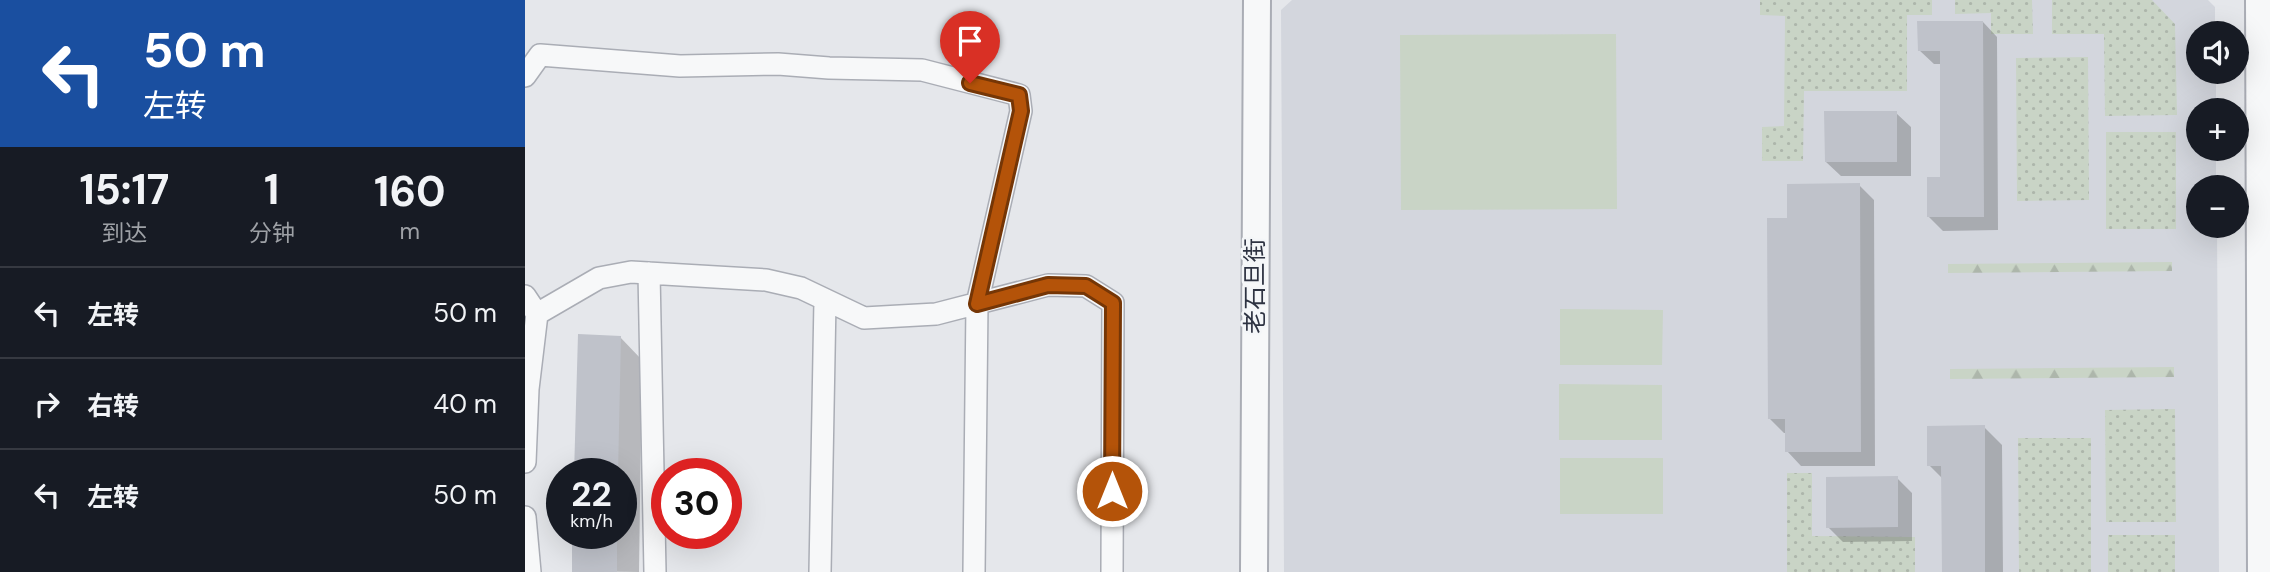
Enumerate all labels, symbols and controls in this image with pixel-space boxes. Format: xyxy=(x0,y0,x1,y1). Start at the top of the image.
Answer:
pin xyxy=(940,11,1000,83)
text: 50 m xyxy=(143,18,266,82)
map controls xyxy=(2186,21,2249,238)
button: sound xyxy=(2186,21,2249,84)
icon: arrive xyxy=(951,22,989,60)
icon: left xyxy=(28,28,119,119)
text: 左转 xyxy=(143,85,207,127)
button: + xyxy=(2186,98,2249,161)
text: 15:17 xyxy=(79,162,169,217)
text: 1 xyxy=(264,162,279,217)
text: 160 xyxy=(374,164,446,219)
button: − xyxy=(2186,175,2249,238)
text: m xyxy=(400,216,420,246)
text: 到达 xyxy=(101,218,147,248)
text: 分钟 xyxy=(249,218,295,248)
street label: 老石旦街 xyxy=(1239,238,1270,334)
icon: left xyxy=(28,294,66,332)
text: 50 m xyxy=(433,296,497,330)
text: 左转 xyxy=(87,298,139,332)
icon: right xyxy=(28,385,66,423)
text: 40 m xyxy=(433,387,497,421)
text: 右转 xyxy=(87,389,139,423)
position arrow xyxy=(1075,454,1149,528)
speed limit sign: 30 xyxy=(651,458,742,549)
text: 22 xyxy=(571,471,612,517)
icon: left xyxy=(28,476,66,514)
text: 50 m xyxy=(433,478,497,512)
text: 左转 xyxy=(87,480,139,514)
text: km/h xyxy=(570,509,613,533)

